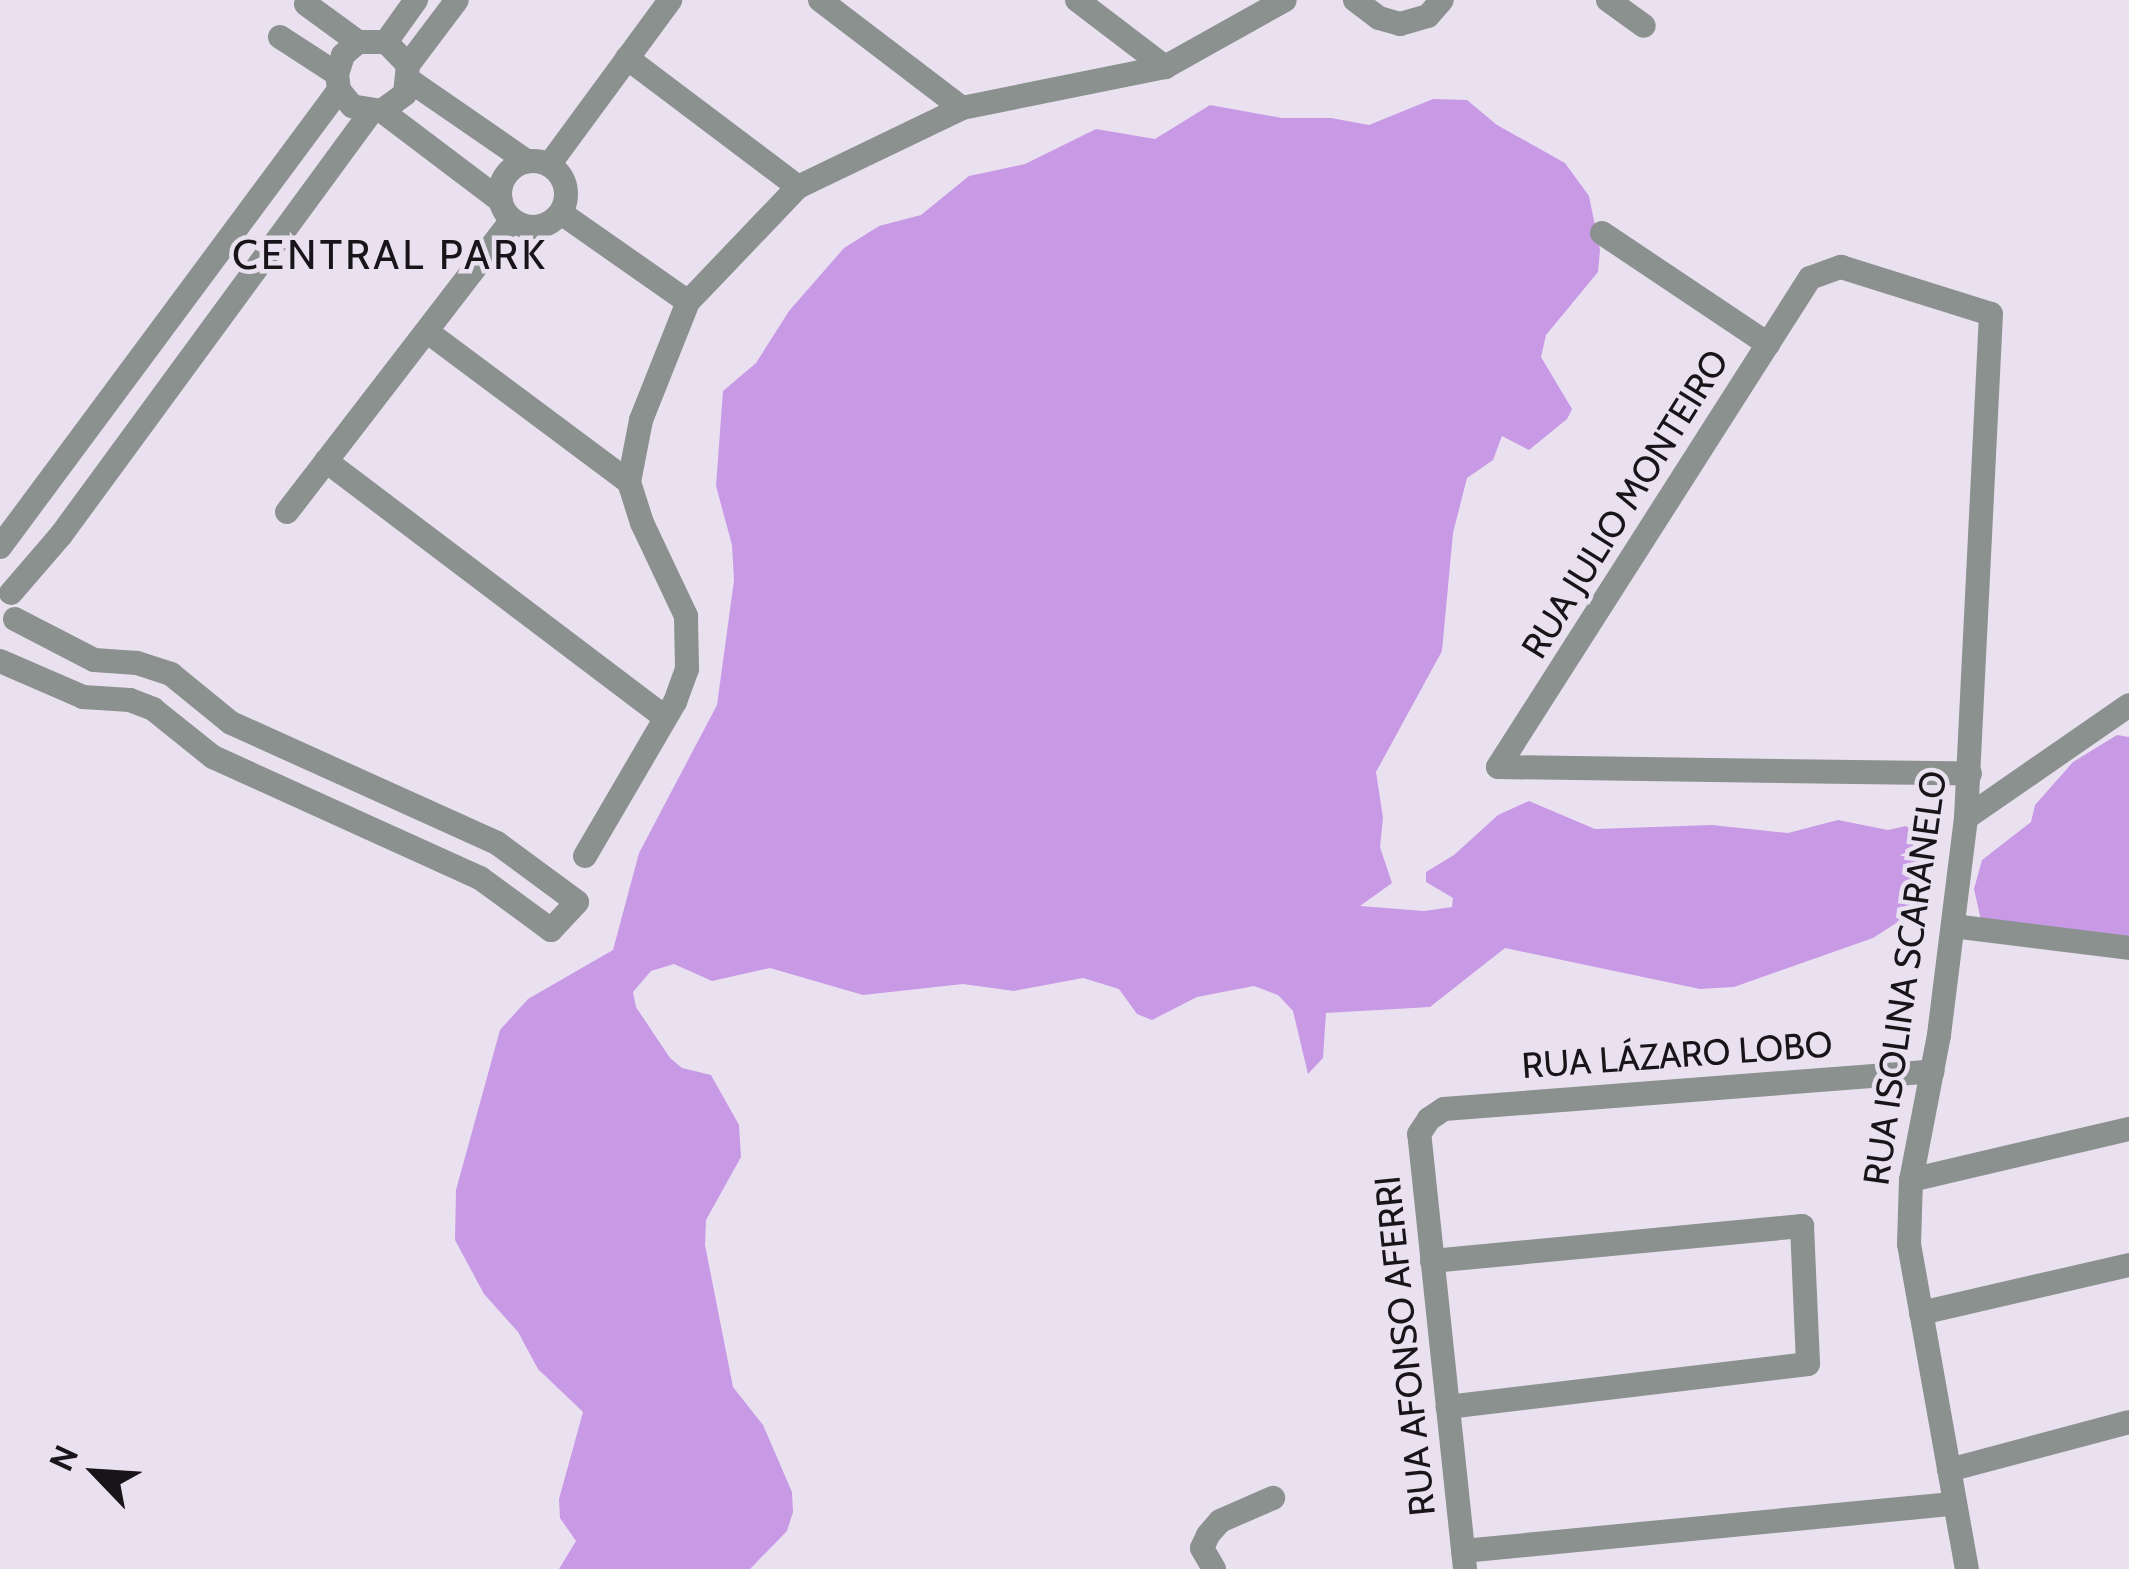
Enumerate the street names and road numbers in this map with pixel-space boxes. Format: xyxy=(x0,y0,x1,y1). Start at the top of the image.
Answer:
street label: RUA JULIO MONTEIRO xyxy=(1512,342,1738,666)
street label: RUA ISOLINA SCARANELO xyxy=(1855,768,1955,1188)
street label: RUA LÁZARO LOBO xyxy=(1520,1023,1834,1087)
street label: RUA AFONSO AFERRI xyxy=(1366,1174,1444,1518)

